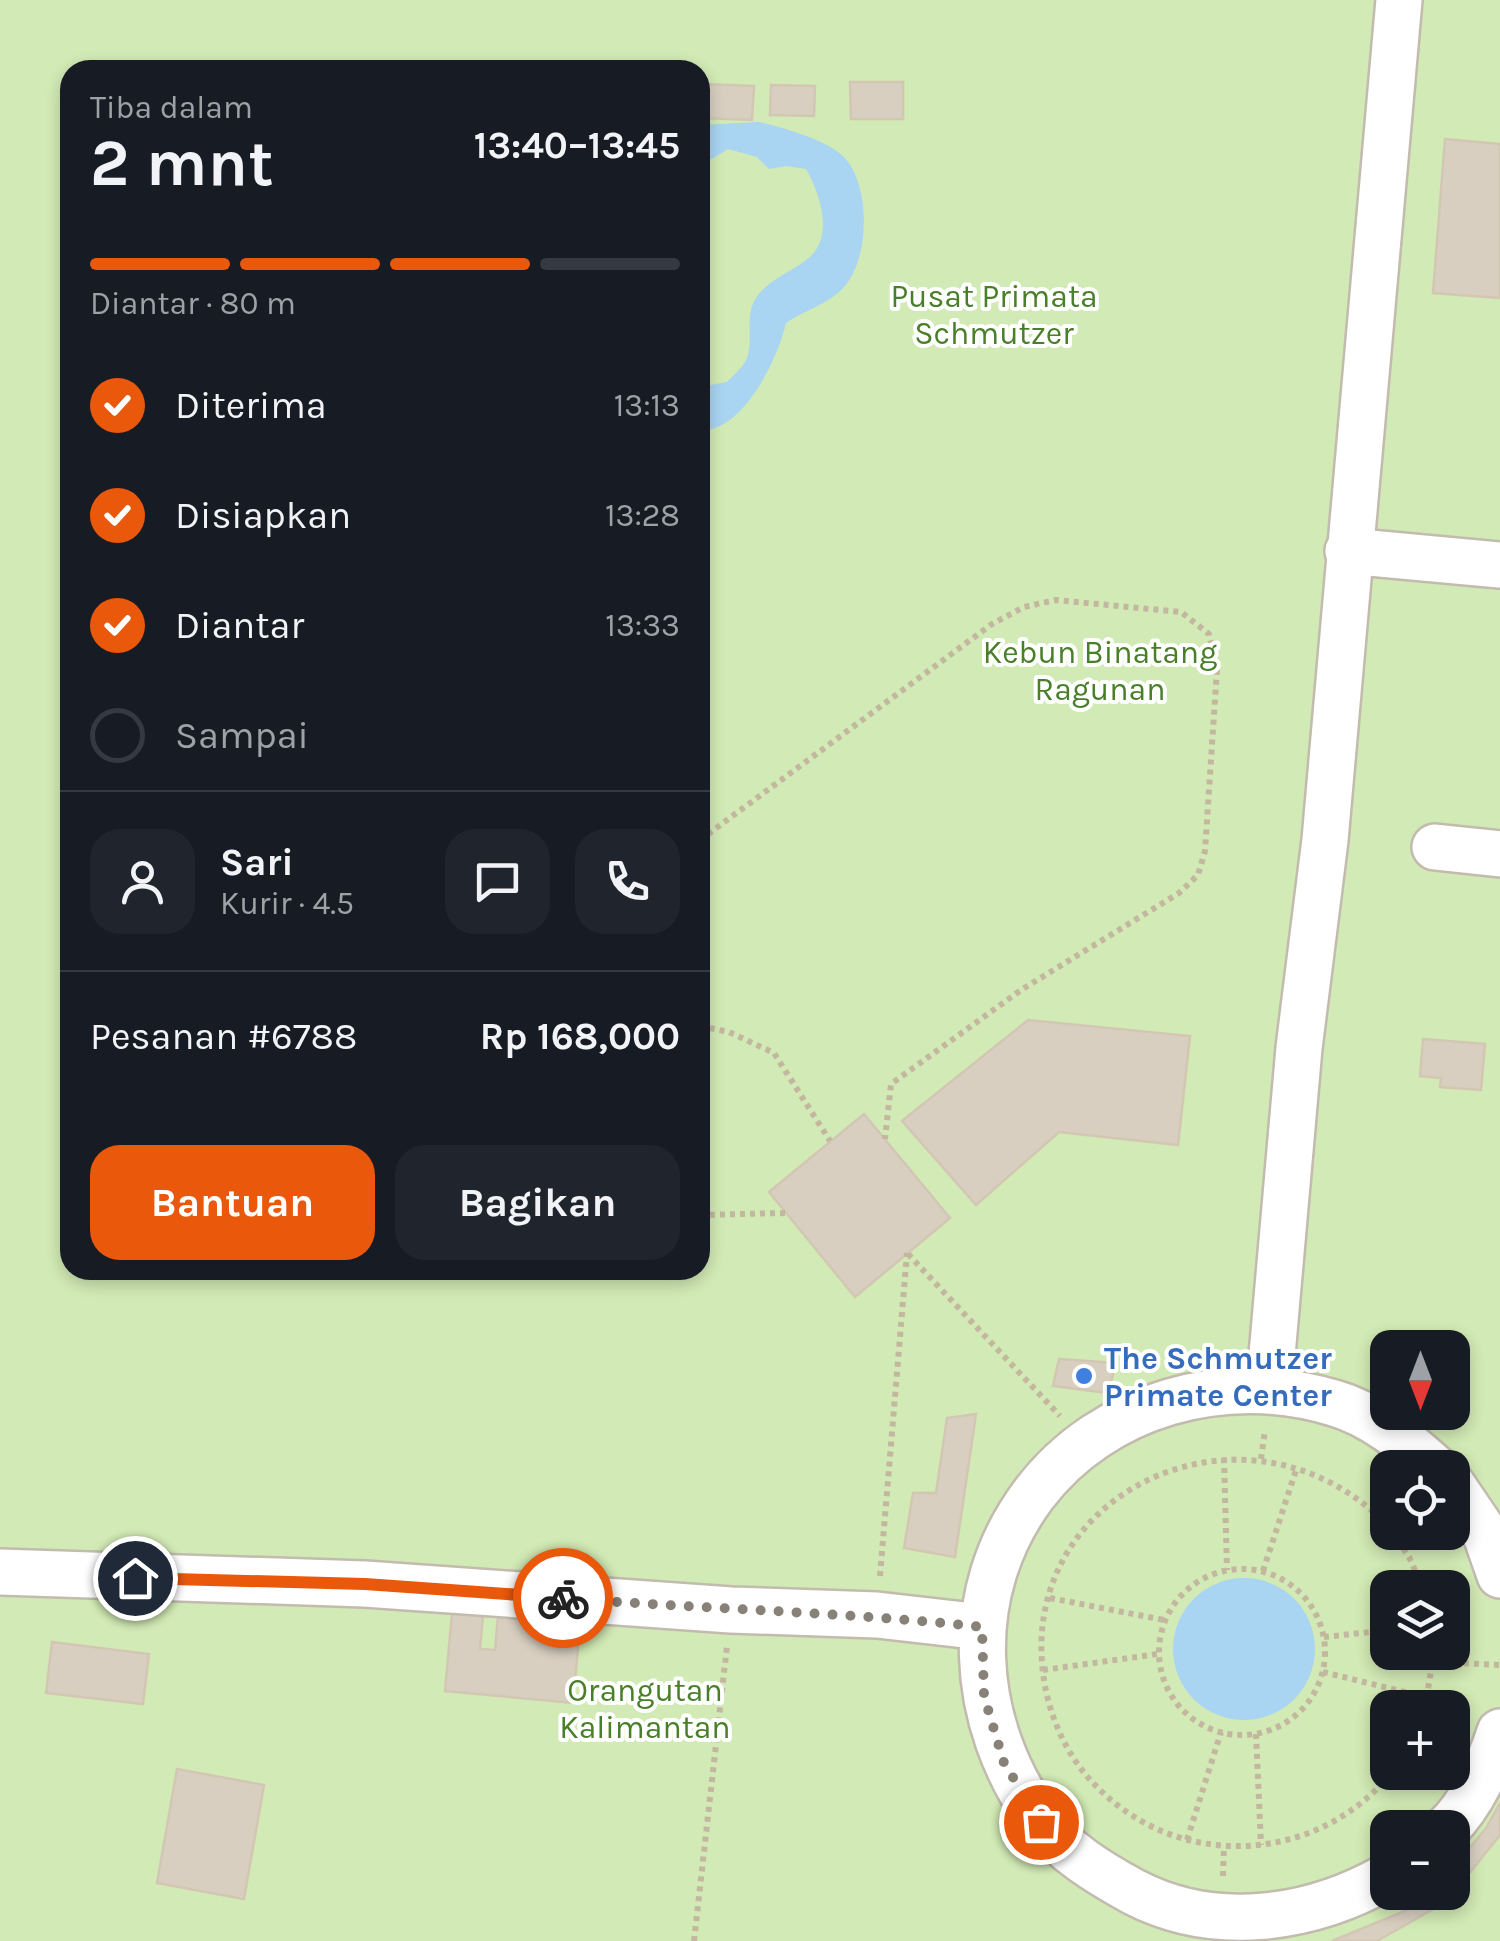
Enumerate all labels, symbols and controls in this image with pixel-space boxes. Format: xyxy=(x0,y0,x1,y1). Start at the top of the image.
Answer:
text: Tiba dalam xyxy=(90,89,253,126)
text: 13:40–13:45 xyxy=(474,123,680,168)
text: 2 mnt xyxy=(90,125,274,201)
park label: Pusat Primata Schmutzer xyxy=(890,278,1098,352)
text: Diantar · 80 m xyxy=(90,285,296,322)
icon: check xyxy=(90,378,145,433)
text: Diterima xyxy=(175,383,327,428)
text: 13:13 xyxy=(614,387,680,424)
icon: check xyxy=(90,488,145,543)
text: Disiapkan xyxy=(175,493,351,538)
text: 13:28 xyxy=(605,497,680,534)
icon: check xyxy=(90,598,145,653)
text: Diantar xyxy=(175,603,304,648)
text: 13:33 xyxy=(605,607,680,644)
park label: Kebun Binatang Ragunan xyxy=(983,634,1217,708)
text: Sampai xyxy=(175,713,309,758)
button: person xyxy=(90,829,195,934)
button: chat xyxy=(445,829,550,934)
button: phone xyxy=(575,829,680,934)
text: Sari xyxy=(220,840,294,885)
text: Kurir · 4.5 xyxy=(220,885,354,922)
text: Pesanan #6788 xyxy=(90,1014,357,1059)
text: Rp 168,000 xyxy=(480,1014,680,1059)
button: Bantuan xyxy=(90,1145,375,1260)
button: Bagikan xyxy=(395,1145,680,1260)
north arrow xyxy=(1370,1330,1470,1430)
map controls xyxy=(1370,1330,1470,1910)
place label: The Schmutzer Primate Center xyxy=(1104,1340,1332,1414)
marker: The Schmutzer Primate Center xyxy=(1073,1365,1095,1387)
button: locate xyxy=(1370,1450,1470,1550)
pin xyxy=(93,1536,178,1621)
courier xyxy=(513,1548,613,1648)
icon: home xyxy=(108,1551,163,1606)
button: layers xyxy=(1370,1570,1470,1670)
icon: bike xyxy=(536,1571,591,1626)
park label: Orangutan Kalimantan xyxy=(559,1672,731,1746)
button: + xyxy=(1370,1690,1470,1790)
pin xyxy=(999,1780,1084,1865)
icon: bag xyxy=(1014,1795,1069,1850)
button: − xyxy=(1370,1810,1470,1910)

